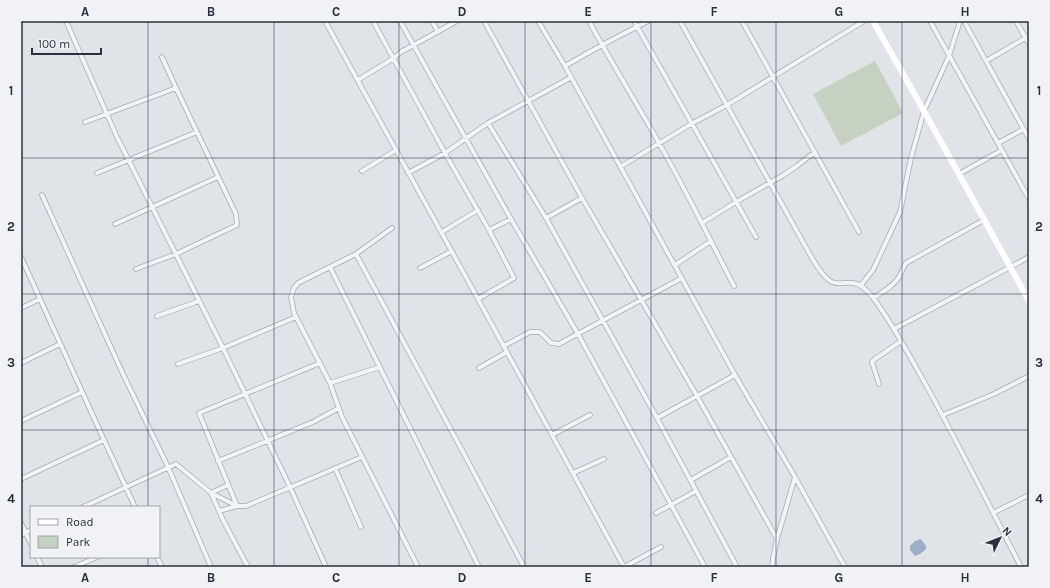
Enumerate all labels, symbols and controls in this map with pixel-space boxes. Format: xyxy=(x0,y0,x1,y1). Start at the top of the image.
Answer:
text: A xyxy=(81,4,89,19)
text: B xyxy=(207,4,215,19)
text: C xyxy=(332,4,340,19)
text: D xyxy=(458,4,467,19)
text: E xyxy=(584,4,592,19)
text: F xyxy=(710,4,718,19)
text: G xyxy=(835,4,843,19)
text: H xyxy=(960,4,970,19)
scale bar xyxy=(32,30,101,56)
text: 100 m xyxy=(38,37,70,51)
text: 1 xyxy=(9,83,13,98)
text: 1 xyxy=(1037,83,1041,98)
text: 2 xyxy=(7,219,15,234)
text: 2 xyxy=(1035,219,1043,234)
text: 3 xyxy=(7,355,15,370)
text: 3 xyxy=(1035,355,1043,370)
text: 4 xyxy=(7,491,15,506)
text: 4 xyxy=(1035,491,1043,506)
legend xyxy=(30,506,160,558)
text: Road xyxy=(66,515,94,529)
north arrow xyxy=(980,518,1020,558)
text: N xyxy=(1000,524,1014,539)
text: Park xyxy=(66,535,91,549)
text: A xyxy=(81,570,89,585)
text: B xyxy=(207,570,215,585)
text: C xyxy=(332,570,340,585)
text: D xyxy=(458,570,467,585)
text: E xyxy=(584,570,592,585)
text: F xyxy=(710,570,718,585)
text: G xyxy=(835,570,843,585)
text: H xyxy=(960,570,970,585)

